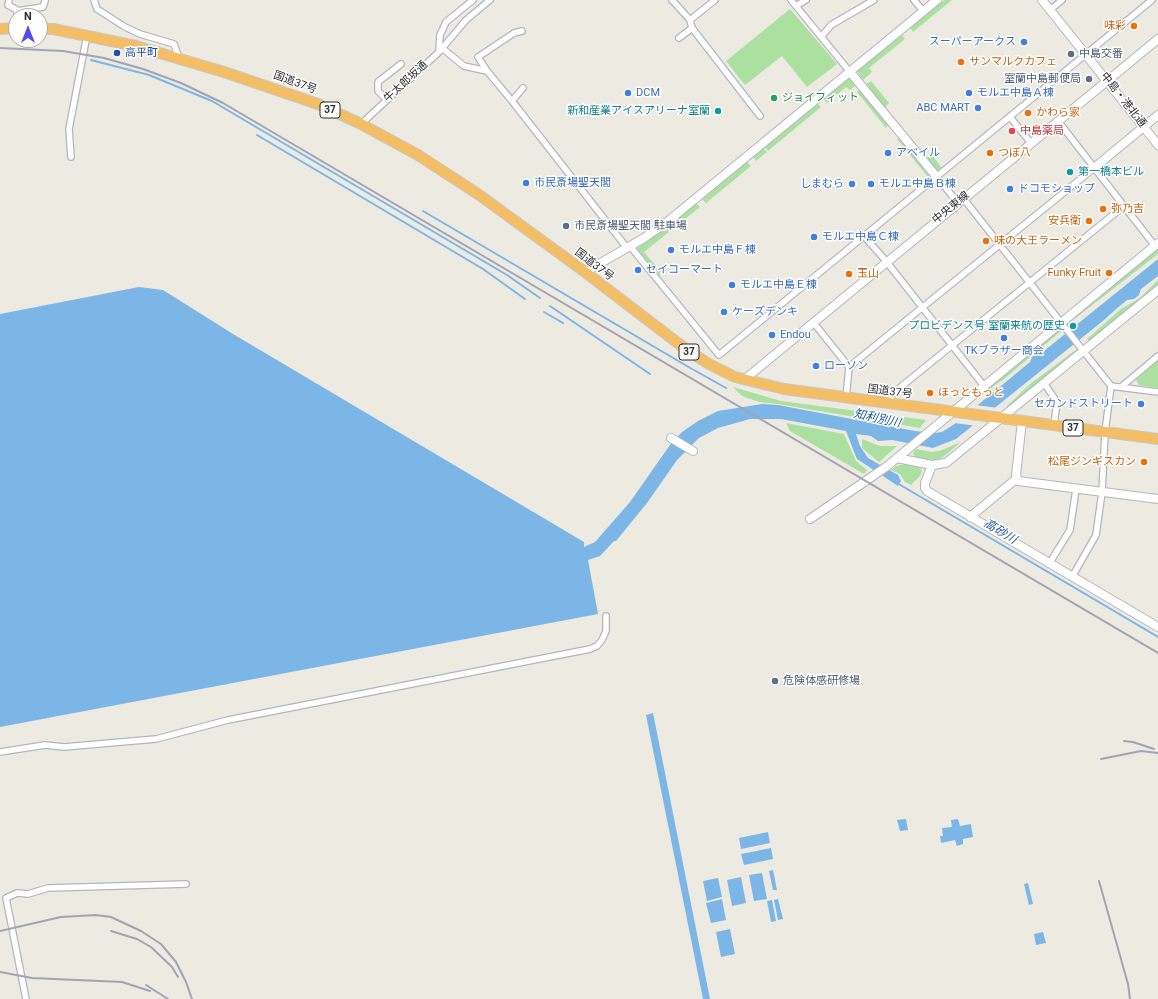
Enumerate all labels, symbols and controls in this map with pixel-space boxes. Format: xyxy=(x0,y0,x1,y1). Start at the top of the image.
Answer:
north arrow xyxy=(8,8,48,48)
text: N xyxy=(24,10,32,23)
place label: 味彩 xyxy=(1104,19,1126,33)
marker: 味彩 xyxy=(1129,21,1139,31)
place label: スーパーアークス xyxy=(929,35,1016,49)
marker: スーパーアークス xyxy=(1019,37,1029,47)
place label: 高平町 xyxy=(125,46,158,60)
place label: 中島交番 xyxy=(1079,47,1123,61)
marker: 高平町 xyxy=(112,48,122,58)
marker: 中島交番 xyxy=(1066,49,1076,59)
place label: サンマルクカフェ xyxy=(969,55,1057,69)
marker: サンマルクカフェ xyxy=(956,57,966,67)
street label: 牛太郎坂通 xyxy=(381,58,431,106)
street label: 国道37号 xyxy=(271,69,319,97)
street label: 中島・港北通 xyxy=(1097,70,1149,130)
place label: 室蘭中島郵便局 xyxy=(1004,72,1081,86)
marker: 室蘭中島郵便局 xyxy=(1084,74,1094,84)
place label: DCM xyxy=(636,86,660,100)
place label: モルエ中島Ａ棟 xyxy=(977,86,1054,100)
marker: DCM xyxy=(623,88,633,98)
marker: モルエ中島Ａ棟 xyxy=(964,88,974,98)
place label: ジョイフィット xyxy=(782,91,859,105)
marker: ジョイフィット xyxy=(769,93,779,103)
place label: ABC MART xyxy=(916,101,970,115)
road number: 37 xyxy=(320,102,340,118)
marker: ABC MART xyxy=(973,103,983,113)
place label: 新和産業アイスアリーナ室蘭 xyxy=(567,104,710,118)
marker: 新和産業アイスアリーナ室蘭 xyxy=(713,106,723,116)
place label: かわら家 xyxy=(1036,106,1080,120)
marker: かわら家 xyxy=(1023,108,1033,118)
place label: 中島薬局 xyxy=(1020,124,1064,138)
marker: 中島薬局 xyxy=(1007,126,1017,136)
place label: アベイル xyxy=(896,146,940,160)
place label: つぼ八 xyxy=(998,146,1031,160)
marker: アベイル xyxy=(883,148,893,158)
marker: つぼ八 xyxy=(985,148,995,158)
place label: 第一橋本ビル xyxy=(1078,165,1144,179)
marker: 第一橋本ビル xyxy=(1065,167,1075,177)
place label: 市民斎場聖天閣 xyxy=(534,176,611,190)
place label: しまむら xyxy=(800,177,844,191)
place label: モルエ中島Ｂ棟 xyxy=(879,177,956,191)
marker: 市民斎場聖天閣 xyxy=(521,178,531,188)
marker: しまむら xyxy=(847,179,857,189)
marker: モルエ中島Ｂ棟 xyxy=(866,179,876,189)
place label: ドコモショップ xyxy=(1018,182,1095,196)
marker: ドコモショップ xyxy=(1005,184,1015,194)
street label: 中央東線 xyxy=(930,189,972,227)
place label: 弥乃吉 xyxy=(1111,202,1144,216)
marker: 弥乃吉 xyxy=(1098,204,1108,214)
place label: 安兵衛 xyxy=(1048,214,1081,228)
marker: 安兵衛 xyxy=(1084,216,1094,226)
place label: 市民斎場聖天閣 駐車場 xyxy=(574,219,687,233)
marker: 市民斎場聖天閣 駐車場 xyxy=(561,221,571,231)
place label: モルエ中島Ｃ棟 xyxy=(822,230,899,244)
marker: モルエ中島Ｃ棟 xyxy=(809,232,819,242)
place label: 味の大王ラーメン xyxy=(994,234,1082,248)
marker: 味の大王ラーメン xyxy=(981,236,991,246)
place label: モルエ中島Ｆ棟 xyxy=(679,243,756,257)
marker: モルエ中島Ｆ棟 xyxy=(666,245,676,255)
street label: 国道37号 xyxy=(572,246,616,284)
place label: セイコーマート xyxy=(646,263,723,277)
marker: セイコーマート xyxy=(633,265,643,275)
place label: Funky Fruit xyxy=(1047,266,1101,280)
place label: 玉山 xyxy=(857,267,879,281)
marker: Funky Fruit xyxy=(1104,268,1114,278)
marker: 玉山 xyxy=(844,269,854,279)
place label: モルエ中島Ｅ棟 xyxy=(740,278,817,292)
marker: モルエ中島Ｅ棟 xyxy=(727,280,737,290)
place label: ケーズデンキ xyxy=(732,305,798,319)
marker: ケーズデンキ xyxy=(719,307,729,317)
place label: プロビデンス号 室蘭来航の歴史 xyxy=(908,319,1065,333)
marker: プロビデンス号 室蘭来航の歴史 xyxy=(1068,321,1078,331)
place label: Endou xyxy=(780,328,811,342)
marker: Endou xyxy=(767,330,777,340)
marker: TKブラザー商会 xyxy=(999,333,1009,343)
road number: 37 xyxy=(679,344,699,360)
place label: TKブラザー商会 xyxy=(964,344,1044,358)
place label: ローソン xyxy=(824,359,868,373)
marker: ローソン xyxy=(811,361,821,371)
street label: 国道37号 xyxy=(867,383,913,401)
place label: ほっともっと xyxy=(938,386,1004,400)
marker: ほっともっと xyxy=(925,388,935,398)
place label: セカンドストリート xyxy=(1034,397,1133,411)
marker: セカンドストリート xyxy=(1136,399,1146,409)
water label: 知利別川 xyxy=(852,407,902,431)
road number: 37 xyxy=(1063,420,1083,436)
place label: 松尾ジンギスカン xyxy=(1048,455,1136,469)
marker: 松尾ジンギスカン xyxy=(1139,457,1149,467)
water label: 高砂川 xyxy=(981,517,1019,547)
place label: 危険体感研修場 xyxy=(783,674,860,688)
marker: 危険体感研修場 xyxy=(770,676,780,686)

